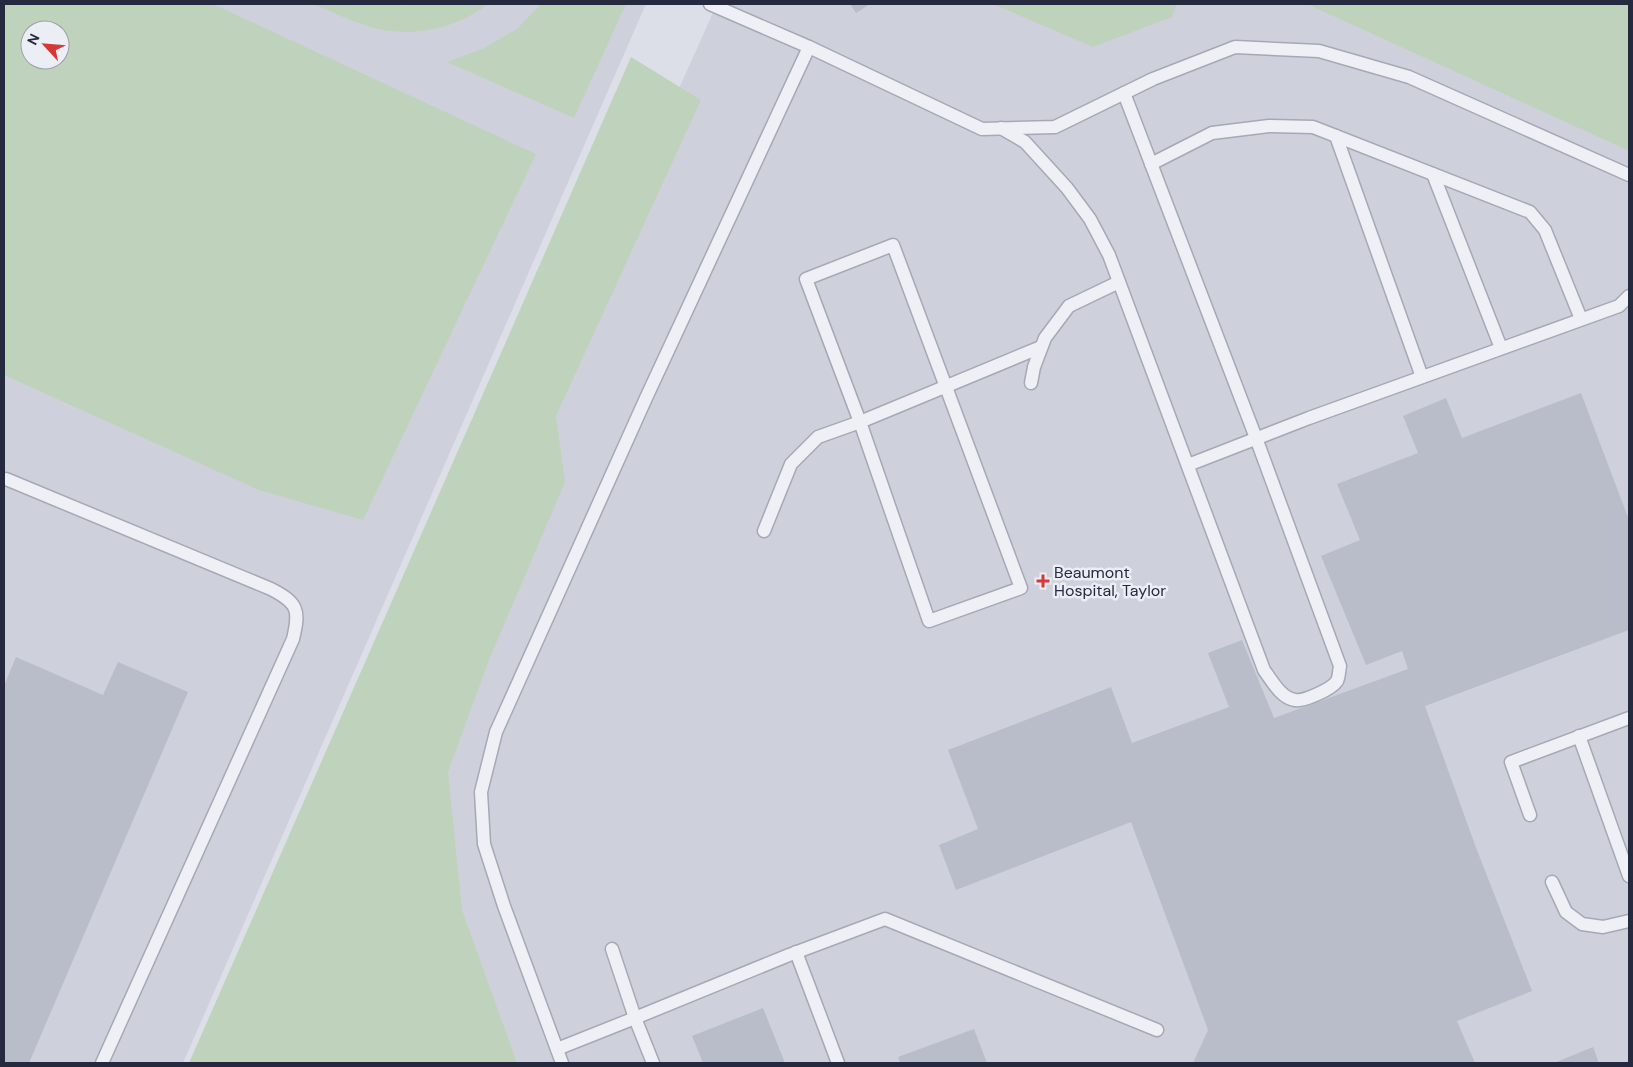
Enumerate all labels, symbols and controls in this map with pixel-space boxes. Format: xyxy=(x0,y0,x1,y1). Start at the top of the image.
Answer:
north arrow xyxy=(20,20,70,70)
text: N xyxy=(23,31,44,48)
place label: Beaumont Hospital, Taylor xyxy=(1054,562,1166,601)
marker: Beaumont Hospital, Taylor xyxy=(1036,574,1050,588)

